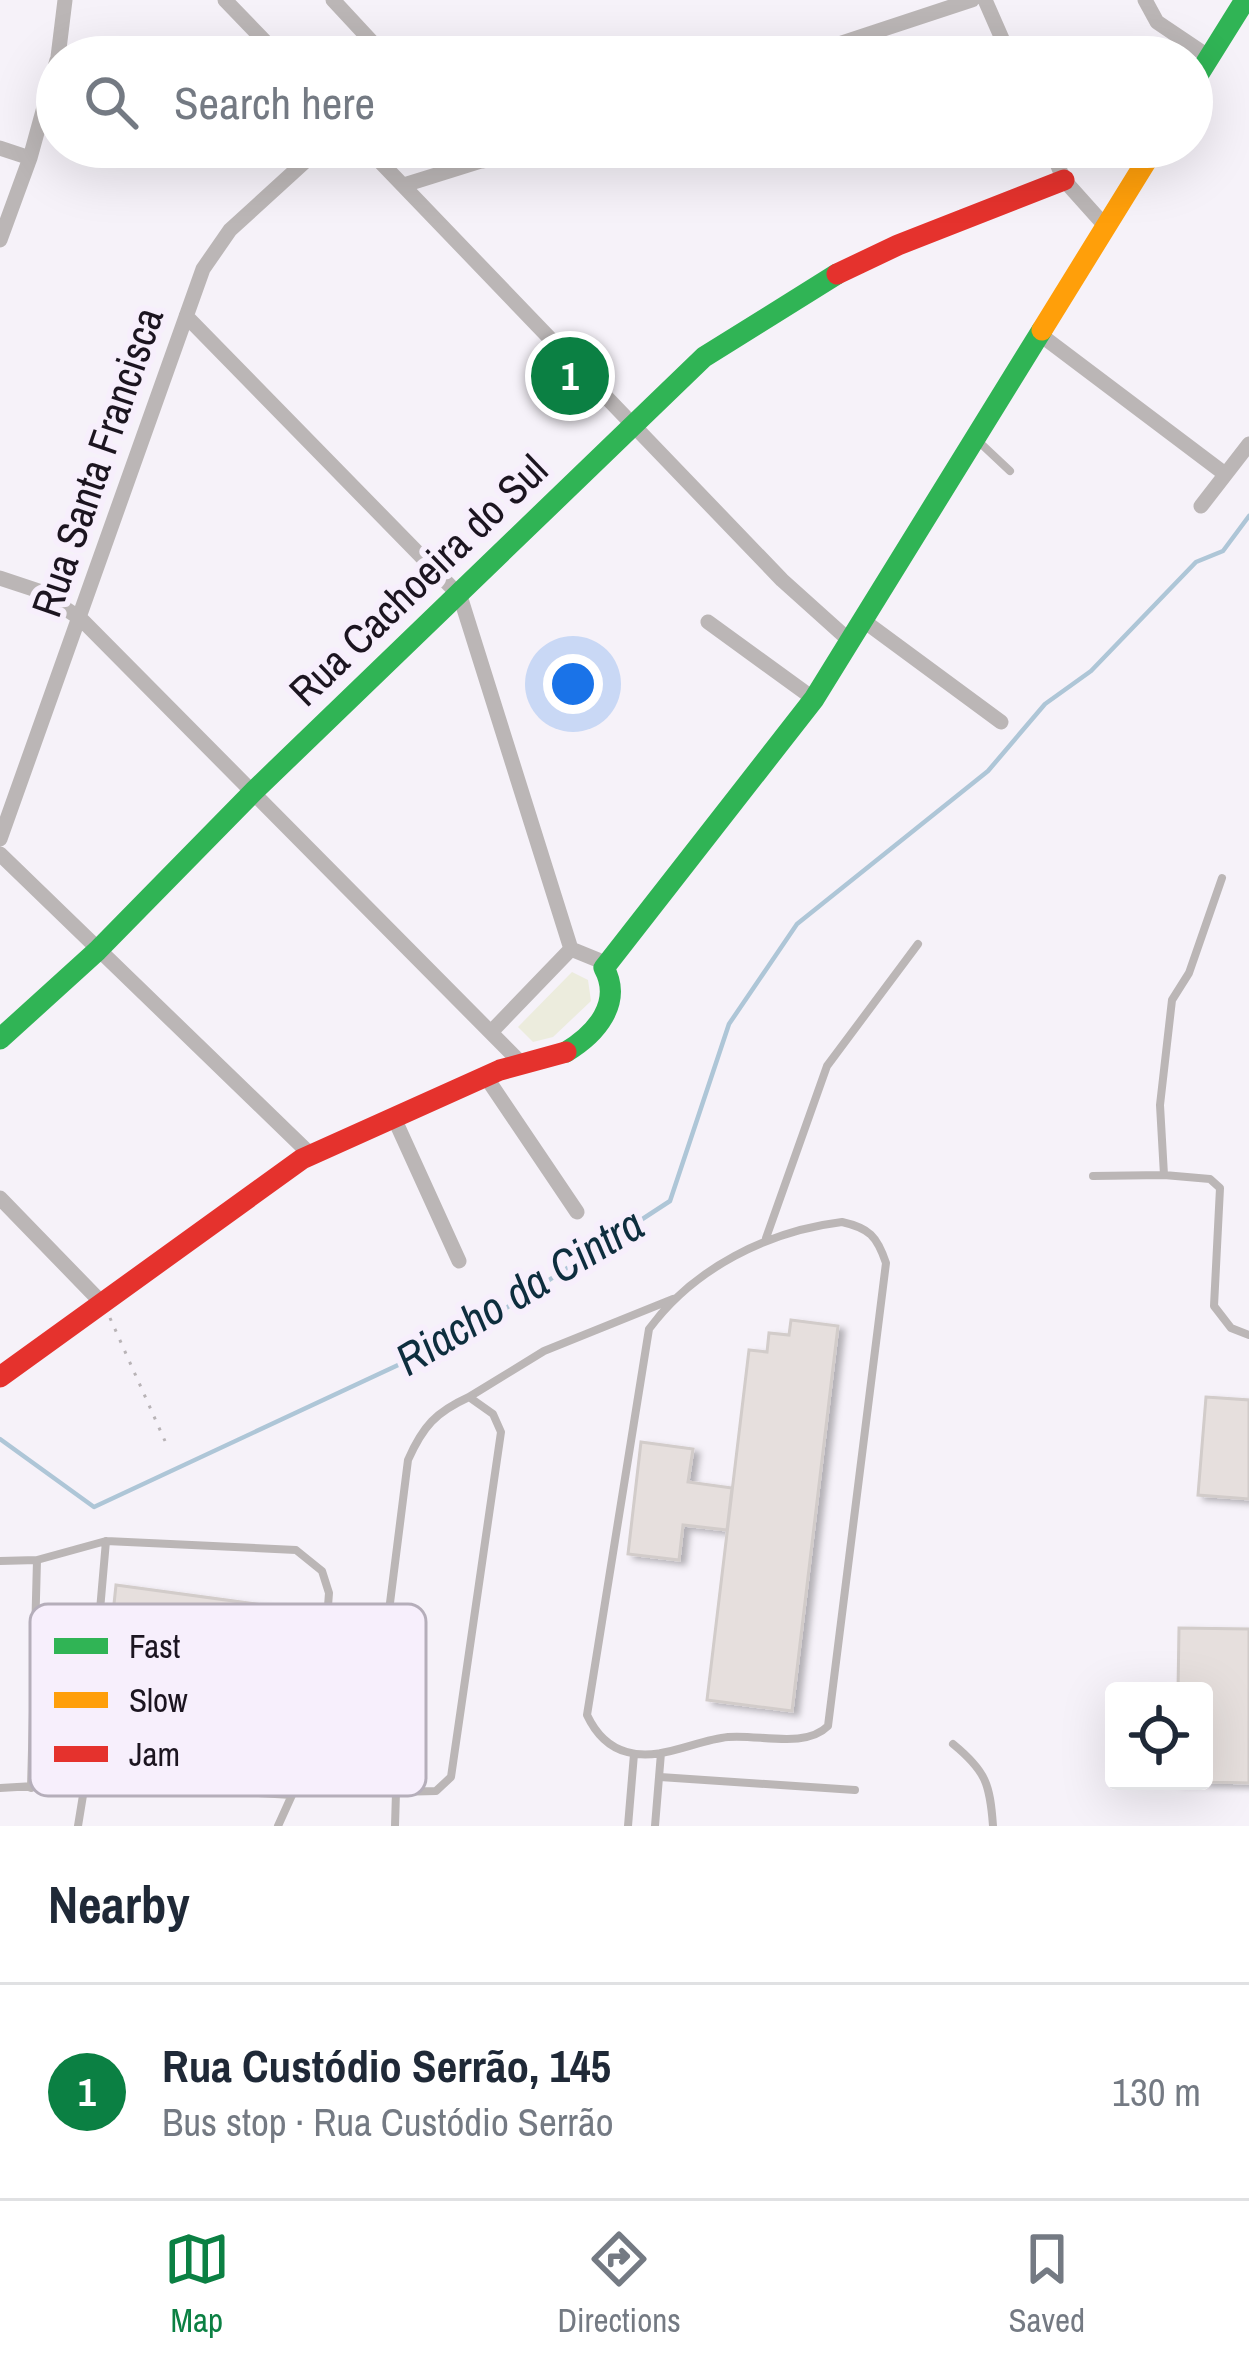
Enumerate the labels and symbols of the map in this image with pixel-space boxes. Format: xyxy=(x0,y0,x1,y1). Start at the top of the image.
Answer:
street label: Rua Santa Francisca xyxy=(18,300,176,624)
pin: 1 xyxy=(531,331,609,421)
street label: Rua Cachoeira do Sul xyxy=(277,442,559,718)
your location xyxy=(543,654,603,714)
water label: Riacho da Cintra xyxy=(384,1193,654,1389)
legend xyxy=(30,1604,426,1796)
text: Fast xyxy=(129,1624,180,1668)
text: Slow xyxy=(129,1678,188,1722)
text: Jam xyxy=(129,1732,180,1776)

